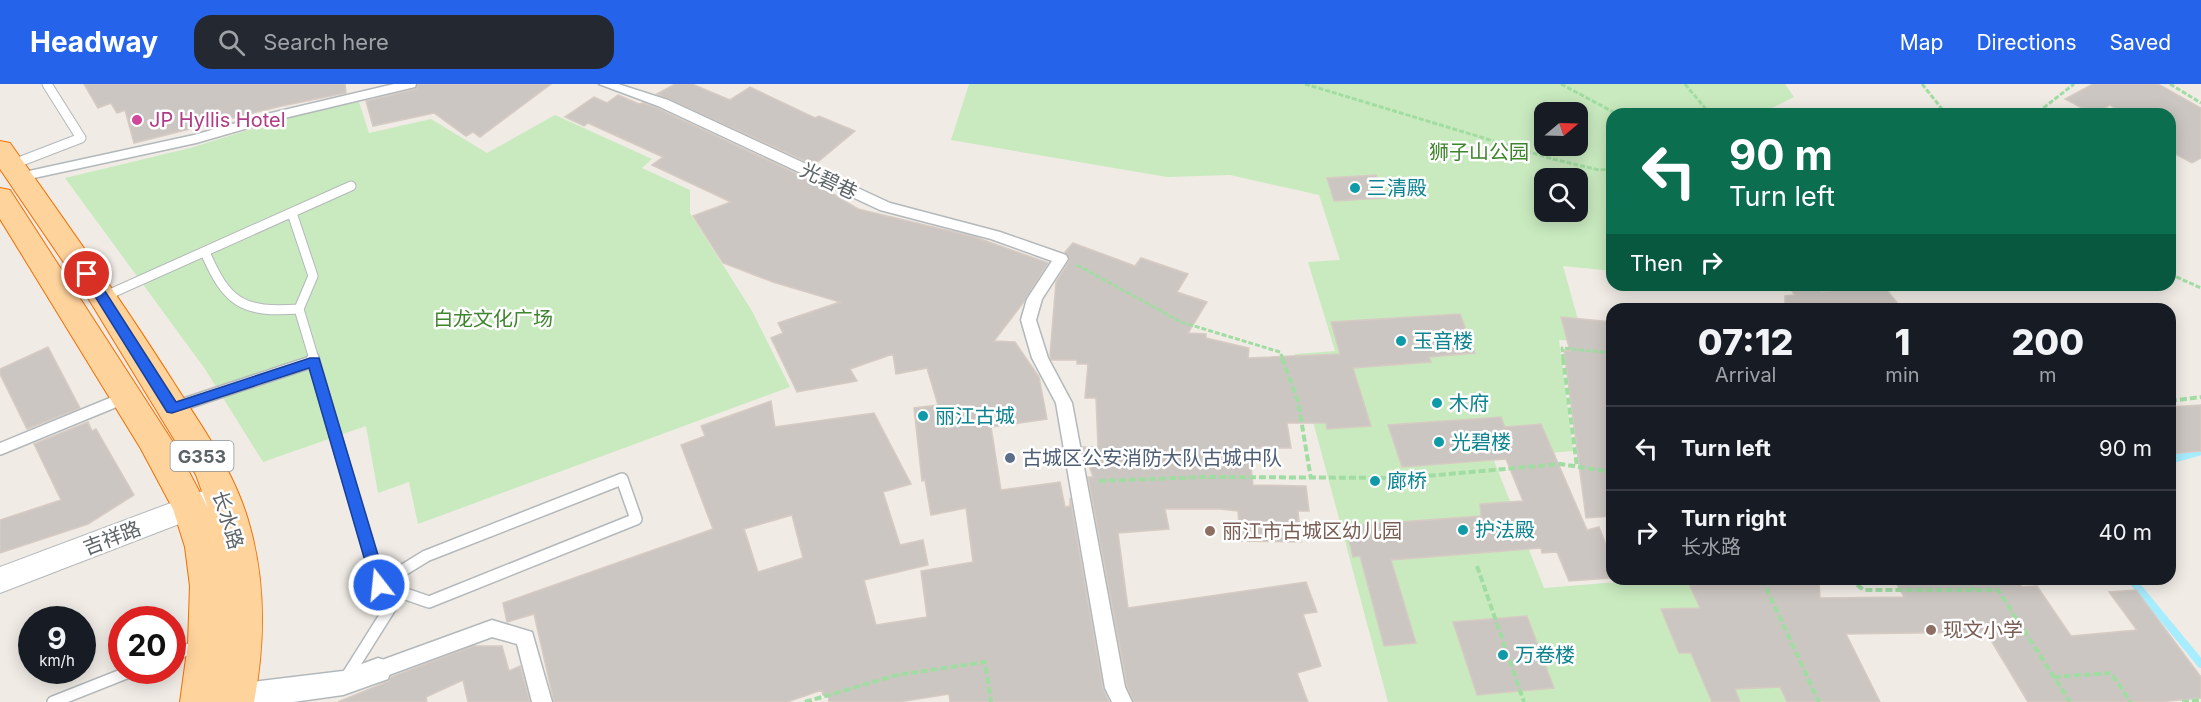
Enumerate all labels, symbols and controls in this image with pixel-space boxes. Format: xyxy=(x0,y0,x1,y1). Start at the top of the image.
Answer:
search box xyxy=(194,15,614,69)
text: Headway xyxy=(30,25,158,59)
icon: search xyxy=(215,26,248,59)
text: Search here xyxy=(263,29,389,55)
text: Map xyxy=(1900,30,1943,55)
text: Directions xyxy=(1976,30,2077,55)
text: Saved xyxy=(2110,30,2171,55)
north arrow xyxy=(1534,102,1588,156)
map controls xyxy=(1534,102,1588,222)
place label: JP Hyllis Hotel xyxy=(149,108,286,132)
marker: JP Hyllis Hotel xyxy=(130,113,144,127)
text: 90 m xyxy=(1729,129,1833,180)
icon: left xyxy=(1630,132,1708,210)
park label: 狮子山公园 xyxy=(1429,140,1529,164)
street label: 光碧巷 xyxy=(797,157,861,205)
button: search xyxy=(1534,168,1588,222)
place label: 三清殿 xyxy=(1367,176,1427,200)
text: Turn left xyxy=(1729,180,1835,213)
marker: 三清殿 xyxy=(1348,181,1362,195)
icon: right xyxy=(1695,246,1728,279)
pin xyxy=(61,248,112,299)
text: Then xyxy=(1630,250,1683,276)
icon: arrive xyxy=(70,257,103,290)
park label: 白龙文化广场 xyxy=(433,307,553,331)
text: 07:12 xyxy=(1698,320,1794,364)
text: 1 xyxy=(1895,320,1910,364)
text: 200 xyxy=(2011,320,2084,364)
place label: 玉音楼 xyxy=(1413,329,1473,353)
marker: 玉音楼 xyxy=(1394,334,1408,348)
text: Arrival xyxy=(1715,363,1776,387)
text: min xyxy=(1885,363,1920,387)
text: m xyxy=(2039,363,2057,387)
place label: 木府 xyxy=(1449,391,1489,415)
marker: 木府 xyxy=(1430,396,1444,410)
place label: 丽江古城 xyxy=(935,404,1015,428)
marker: 丽江古城 xyxy=(916,409,930,423)
place label: 光碧楼 xyxy=(1451,430,1511,454)
icon: left xyxy=(1630,432,1663,465)
marker: 光碧楼 xyxy=(1432,435,1446,449)
text: Turn left xyxy=(1681,435,1771,461)
text: 90 m xyxy=(2099,435,2152,461)
road number: G353 xyxy=(170,441,234,471)
place label: 古城区公安消防大队古城中队 xyxy=(1022,446,1282,470)
marker: 古城区公安消防大队古城中队 xyxy=(1003,451,1017,465)
place label: 廊桥 xyxy=(1387,469,1427,493)
marker: 廊桥 xyxy=(1368,474,1382,488)
street label: 长水路 xyxy=(208,488,248,552)
text: Turn right xyxy=(1681,505,1787,531)
street label: 吉祥路 xyxy=(80,516,144,560)
icon: right xyxy=(1630,516,1663,549)
place label: 护法殿 xyxy=(1475,518,1535,542)
place label: 丽江市古城区幼儿园 xyxy=(1222,519,1402,543)
text: 40 m xyxy=(2098,519,2152,545)
marker: 护法殿 xyxy=(1456,523,1470,537)
marker: 丽江市古城区幼儿园 xyxy=(1203,524,1217,538)
text: 长水路 xyxy=(1681,535,1741,559)
position arrow xyxy=(347,553,411,617)
speed limit sign: 20 xyxy=(108,606,186,684)
place label: 现文小学 xyxy=(1943,618,2023,642)
text: 9 xyxy=(47,620,67,656)
marker: 现文小学 xyxy=(1924,623,1938,637)
place label: 万卷楼 xyxy=(1515,643,1575,667)
marker: 万卷楼 xyxy=(1496,648,1510,662)
text: km/h xyxy=(39,651,75,670)

